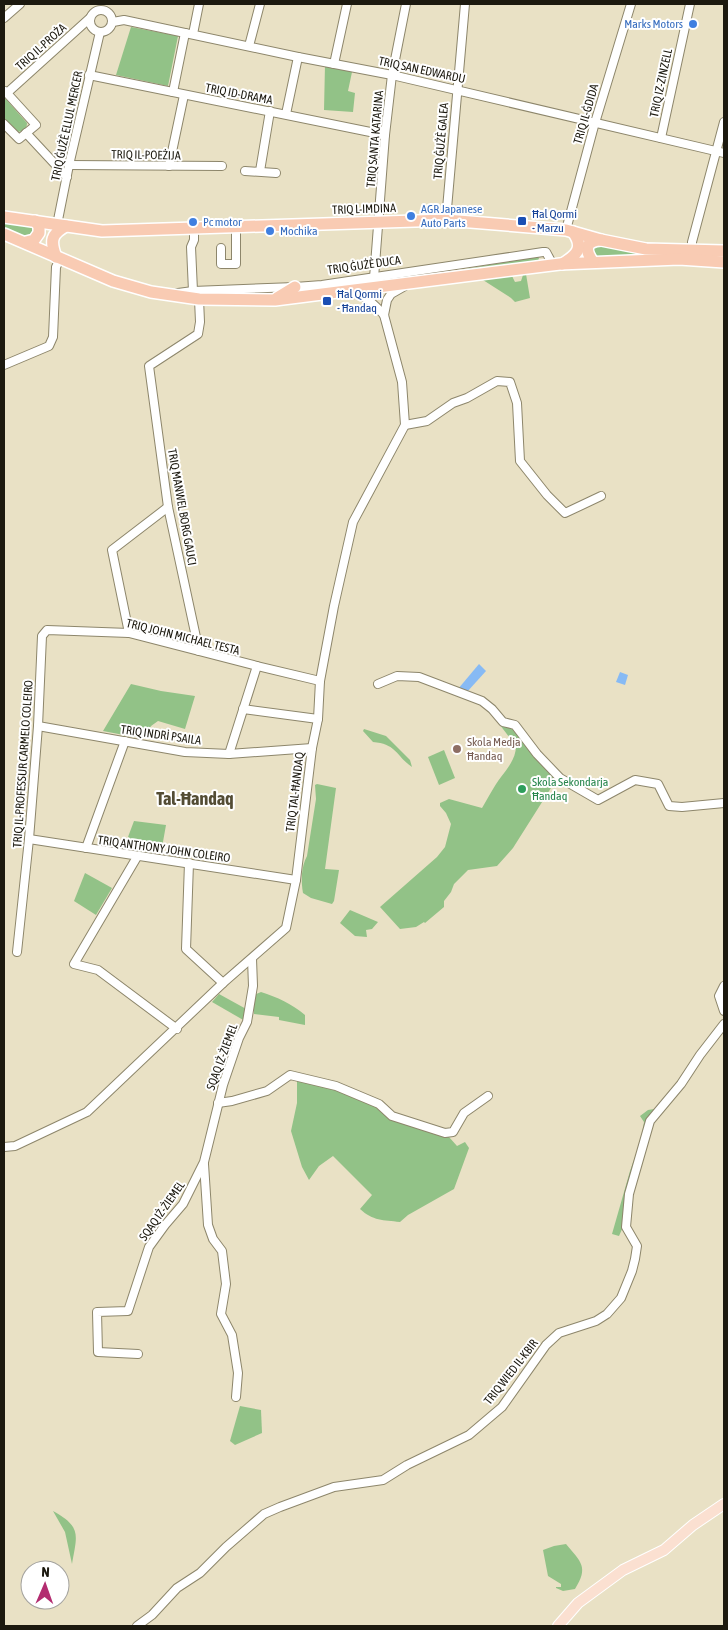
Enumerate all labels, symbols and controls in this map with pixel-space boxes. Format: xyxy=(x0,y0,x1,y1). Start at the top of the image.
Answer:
place label: Marks Motors xyxy=(624,17,683,31)
marker: Marks Motors xyxy=(687,18,699,30)
street label: TRIQ IL-PROŻA xyxy=(13,21,69,73)
street label: TRIQ IZ-ZINZELL xyxy=(647,47,675,119)
street label: TRIQ SAN EDWARDU xyxy=(377,54,467,86)
street label: TRIQ ĠUŻÈ ELLUL MERCER xyxy=(49,70,85,182)
street label: TRIQ ID-DRAMA xyxy=(204,81,274,107)
street label: TRIQ IL-ĠDIDA xyxy=(571,82,601,146)
street label: TRIQ SANTA KATARINA xyxy=(364,90,386,188)
street label: TRIQ ĠUŻÈ GALEA xyxy=(431,102,451,180)
street label: TRIQ IL-POEŻIJA xyxy=(111,147,181,163)
street label: TRIQ L-IMDINA xyxy=(332,201,396,217)
place label: AGR Japanese Auto Parts xyxy=(421,202,483,230)
place label: Ħal Qormi - Marzu xyxy=(532,207,577,235)
marker: AGR Japanese Auto Parts xyxy=(405,210,417,222)
place label: Pc motor xyxy=(203,215,242,229)
marker: Ħal Qormi - Marzu xyxy=(516,215,528,227)
marker: Pc motor xyxy=(187,216,199,228)
place label: Mochika xyxy=(280,224,318,238)
marker: Mochika xyxy=(264,225,276,237)
street label: TRIQ ĠUŻÈ DUCA xyxy=(327,253,402,277)
place label: Ħal Qormi - Ħandaq xyxy=(337,287,382,315)
marker: Ħal Qormi - Ħandaq xyxy=(321,295,333,307)
street label: TRIQ MANWEL BORG GAUCI xyxy=(165,447,199,567)
street label: TRIQ JOHN MICHAEL TESTA xyxy=(125,616,241,658)
street label: TRIQ IL-PROFESSUR CARMELO COLEIRO xyxy=(10,680,36,848)
street label: TRIQ INDRÌ PSAILA xyxy=(120,722,202,748)
place label: Skola Medja Ħandaq xyxy=(467,735,521,763)
marker: Skola Medja Ħandaq xyxy=(451,743,463,755)
street label: TRIQ TAL-ĦANDAQ xyxy=(283,750,307,833)
place label: Skola Sekondarja Ħandaq xyxy=(532,775,608,803)
marker: Skola Sekondarja Ħandaq xyxy=(516,783,528,795)
district label: Tal-Ħandaq xyxy=(156,788,234,809)
street label: TRIQ ANTHONY JOHN COLEIRO xyxy=(97,833,231,865)
street label: SQAQ IŻ-ŻIEMEL xyxy=(204,1022,241,1092)
street label: SQAQ IŻ-ŻIEMEL xyxy=(136,1178,188,1243)
street label: TRIQ WIED IL-KBIR xyxy=(481,1337,541,1407)
north arrow xyxy=(20,1560,70,1610)
text: N xyxy=(41,1564,50,1580)

